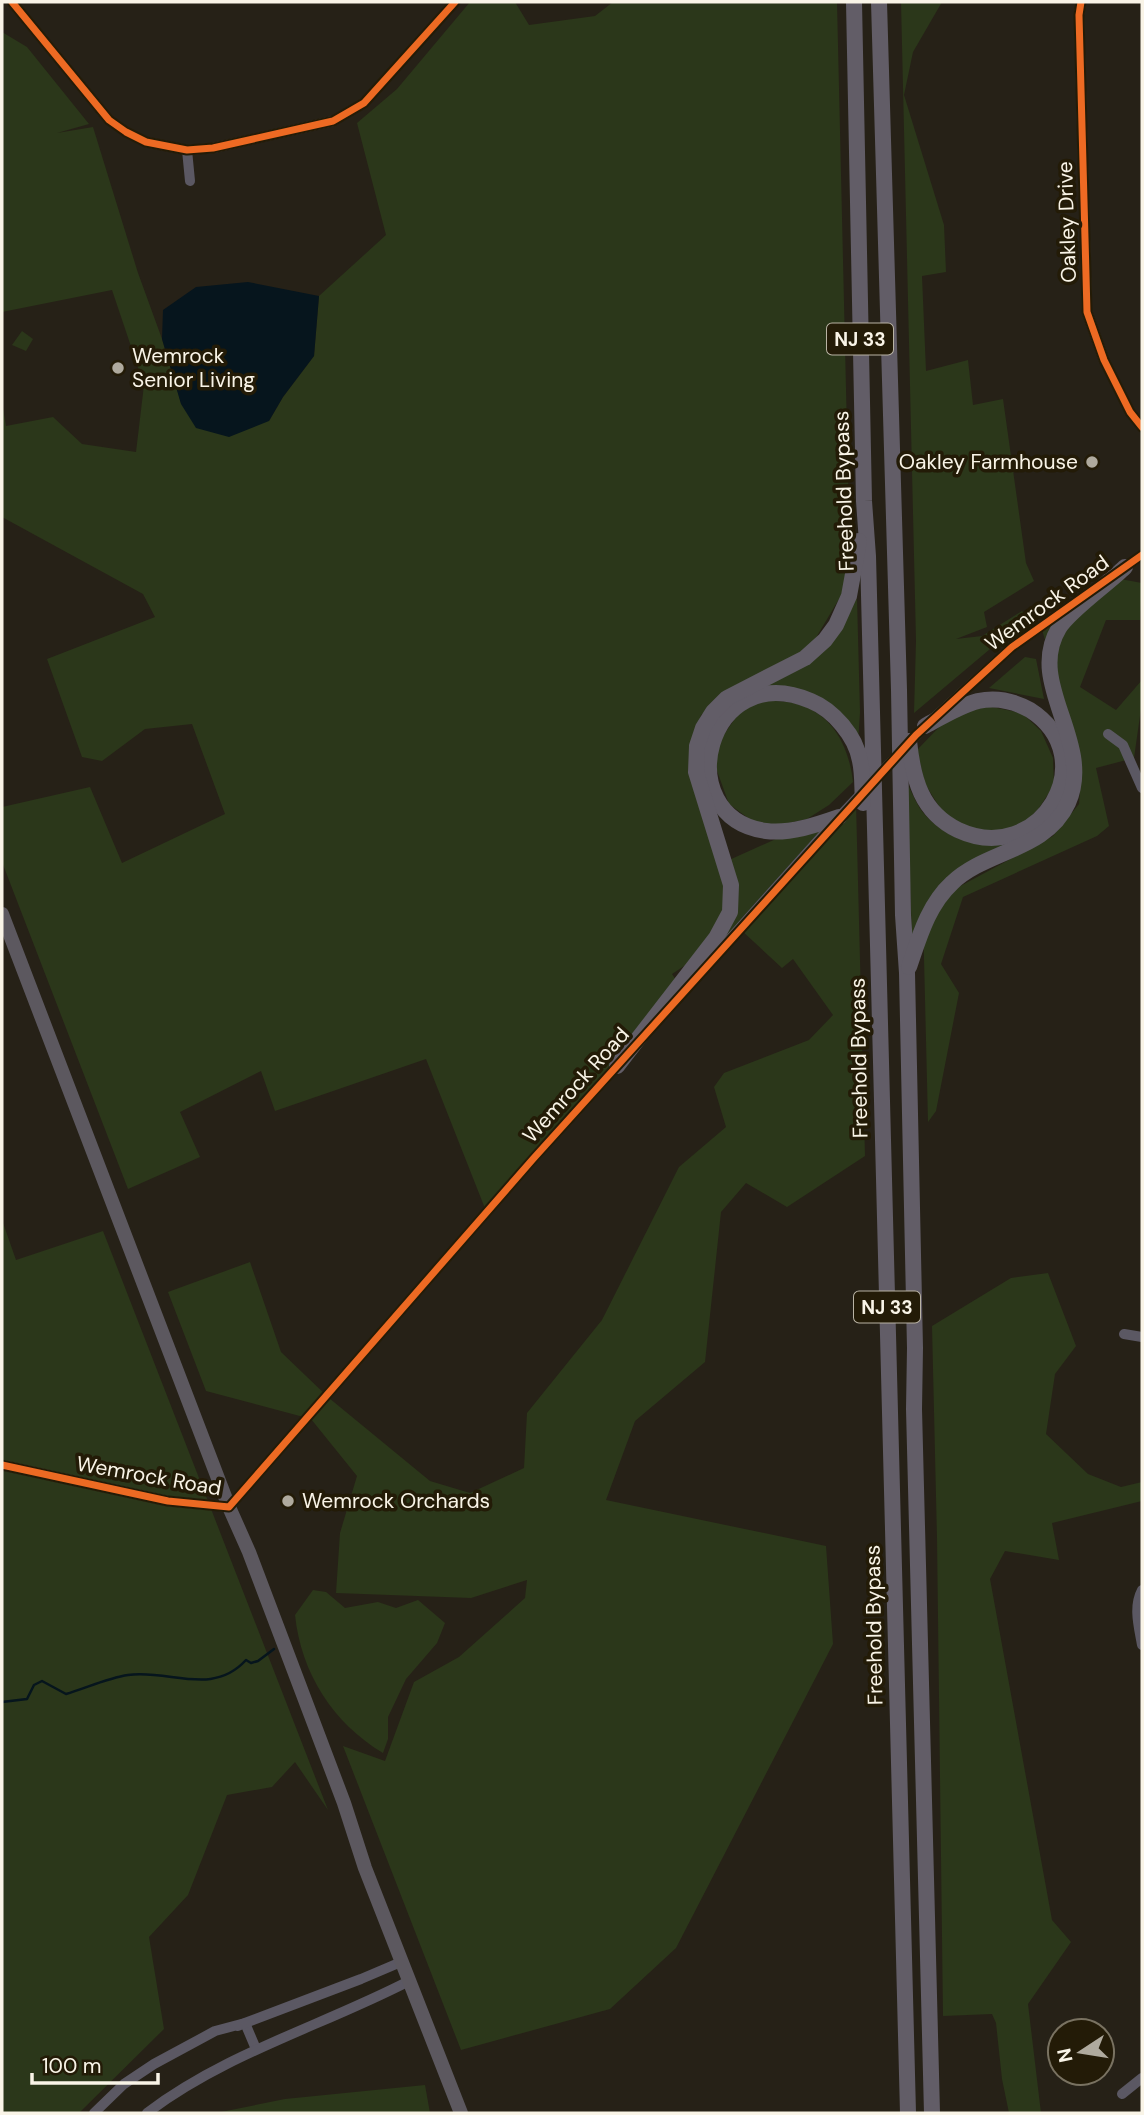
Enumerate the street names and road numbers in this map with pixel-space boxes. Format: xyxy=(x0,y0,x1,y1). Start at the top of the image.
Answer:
street label: Oakley Drive xyxy=(1051,161,1083,283)
road number: NJ 33 xyxy=(827,324,893,354)
street label: Freehold Bypass xyxy=(827,410,861,572)
street label: Wemrock Road xyxy=(979,549,1115,657)
street label: Freehold Bypass xyxy=(844,978,874,1138)
street label: Wemrock Road xyxy=(516,1021,636,1149)
road number: NJ 33 xyxy=(854,1292,920,1322)
street label: Wemrock Road xyxy=(74,1449,224,1503)
street label: Freehold Bypass xyxy=(859,1545,889,1705)

